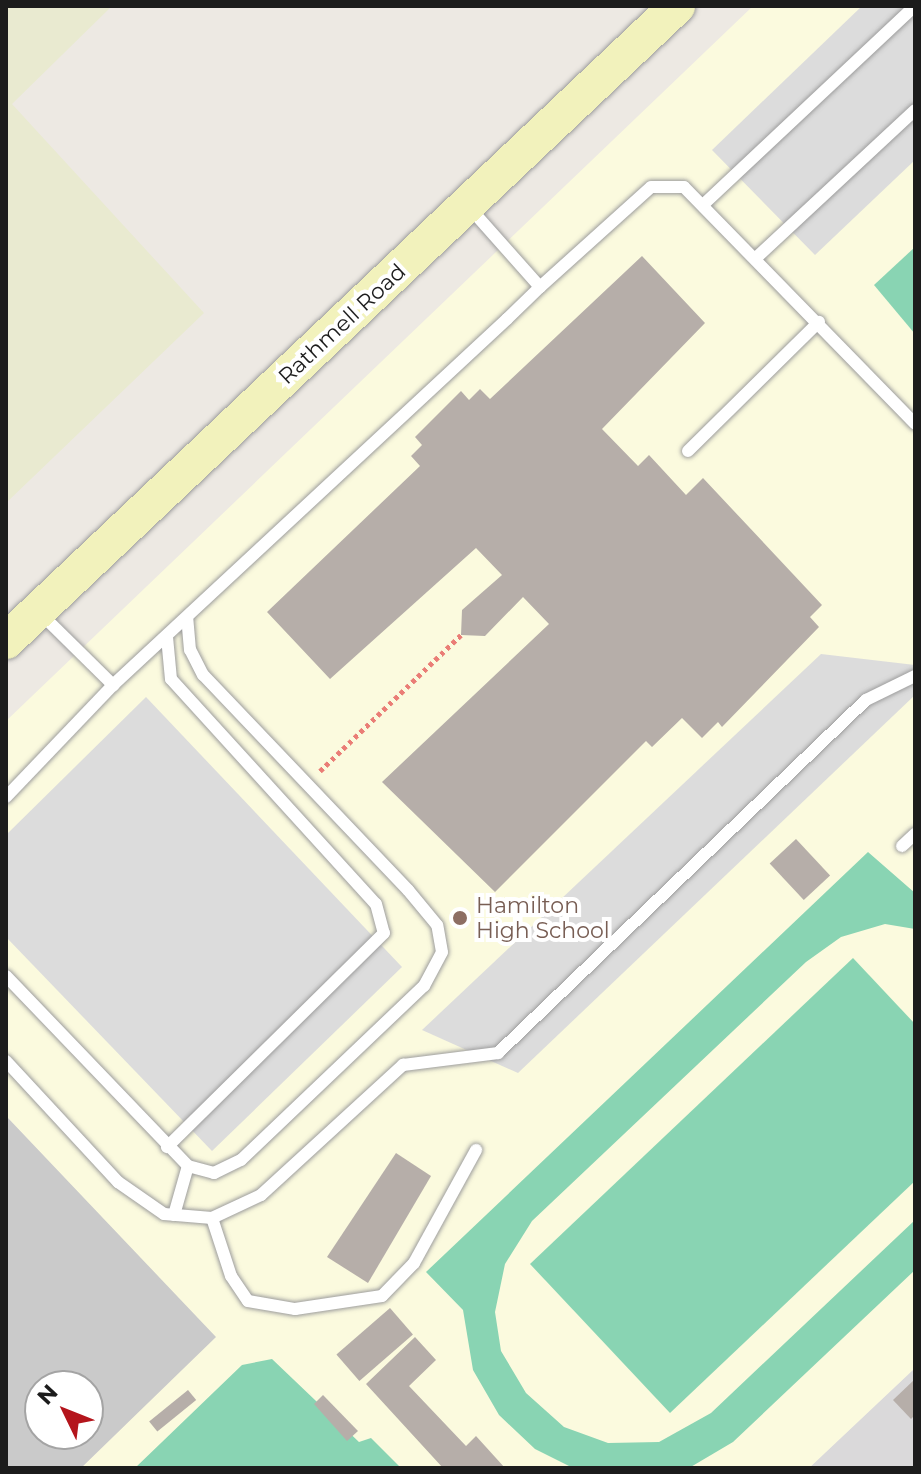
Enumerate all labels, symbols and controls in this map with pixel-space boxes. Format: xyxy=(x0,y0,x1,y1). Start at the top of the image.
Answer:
street label: Rathmell Road xyxy=(273,258,411,390)
place label: Hamilton High School xyxy=(476,892,610,944)
marker: Hamilton High School xyxy=(451,909,469,927)
north arrow xyxy=(24,1370,104,1450)
text: N xyxy=(32,1379,63,1410)

